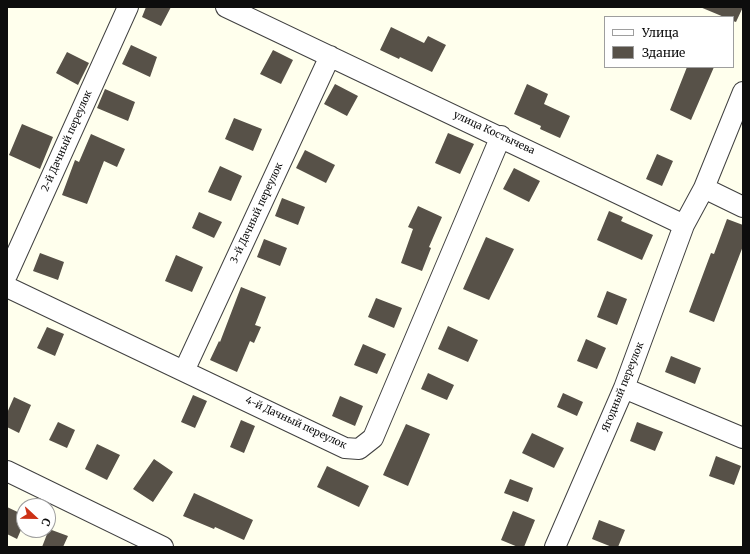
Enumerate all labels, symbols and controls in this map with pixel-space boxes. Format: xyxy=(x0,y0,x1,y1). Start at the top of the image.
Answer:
legend xyxy=(604,16,734,68)
text: Улица xyxy=(642,25,679,40)
text: Здание xyxy=(642,45,685,60)
street label: 2-й Дачный переулок xyxy=(39,89,95,193)
street label: улица Костычева xyxy=(451,109,537,157)
street label: 3-й Дачный переулок xyxy=(228,161,286,265)
street label: Ягодный переулок xyxy=(600,340,646,434)
street label: 4-й Дачный переулок xyxy=(244,394,348,452)
north arrow xyxy=(16,498,56,538)
text: С xyxy=(38,516,54,528)

